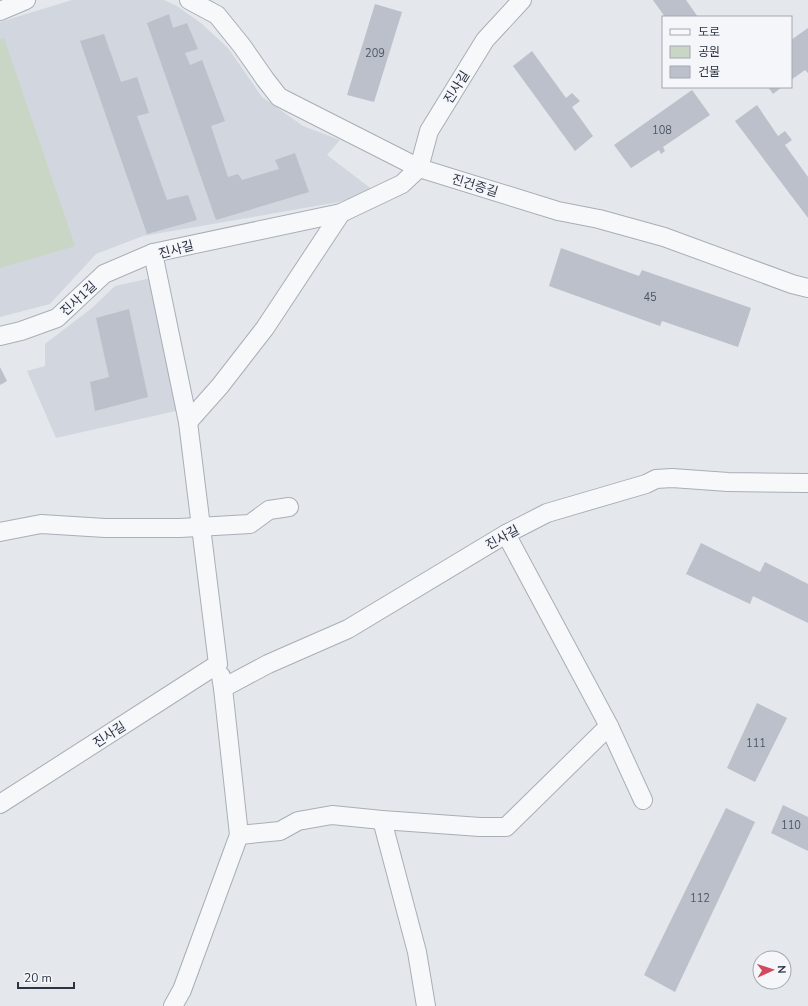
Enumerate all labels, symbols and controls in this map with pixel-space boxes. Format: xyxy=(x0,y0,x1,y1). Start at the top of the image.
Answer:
legend xyxy=(662,16,792,88)
text: 도로 xyxy=(698,24,720,40)
text: 공원 xyxy=(698,44,720,60)
house number: 209 xyxy=(365,46,385,61)
text: 건물 xyxy=(698,64,720,80)
street label: 진사길 xyxy=(440,68,474,108)
house number: 108 xyxy=(652,123,672,138)
street label: 진건중길 xyxy=(449,170,500,202)
street label: 진사길 xyxy=(157,237,196,263)
street label: 진사1길 xyxy=(57,277,101,320)
house number: 45 xyxy=(643,290,657,305)
street label: 진사길 xyxy=(482,521,523,554)
street label: 진사길 xyxy=(90,718,129,752)
house number: 111 xyxy=(746,736,766,751)
house number: 110 xyxy=(781,818,801,833)
house number: 112 xyxy=(690,891,710,906)
north arrow xyxy=(752,950,792,990)
scale bar xyxy=(18,964,74,990)
text: N xyxy=(774,965,789,974)
text: 20 m xyxy=(24,970,52,986)

